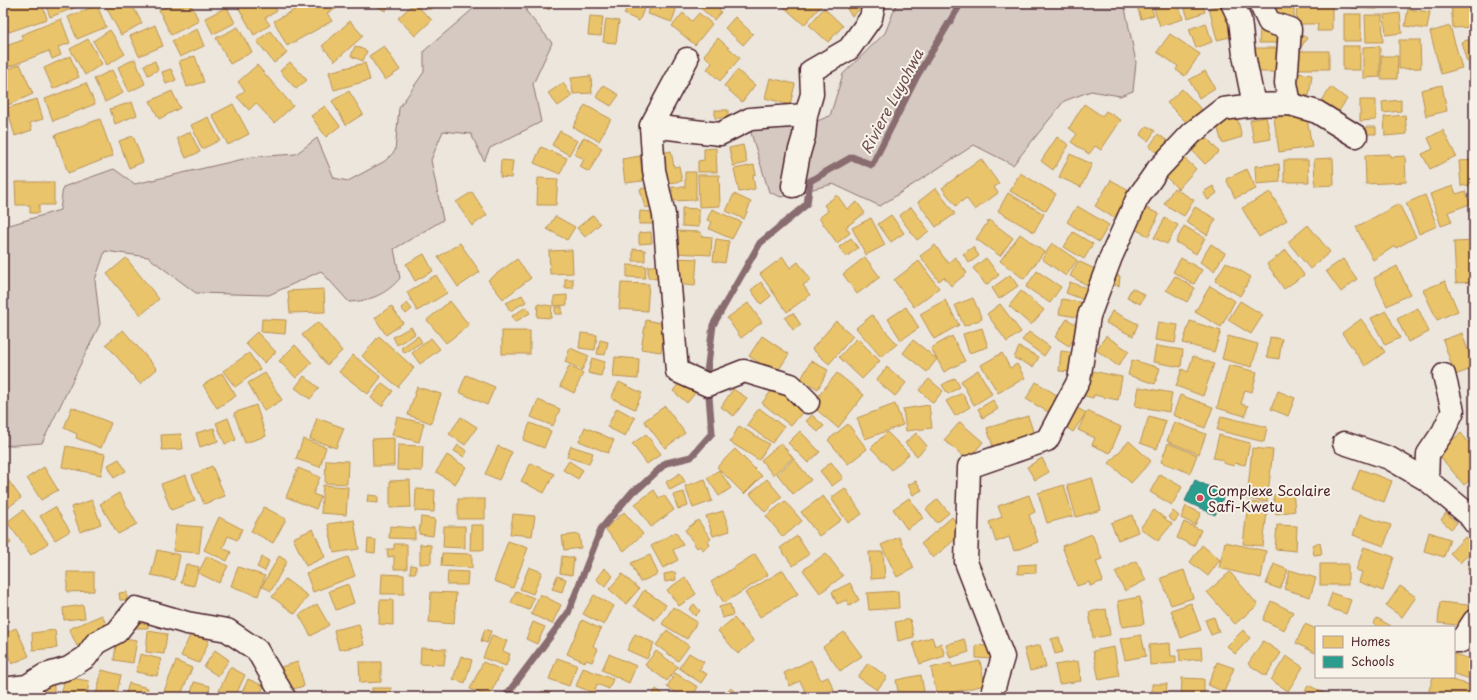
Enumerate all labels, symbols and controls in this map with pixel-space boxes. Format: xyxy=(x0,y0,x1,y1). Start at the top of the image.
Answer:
water label: Riviere Luyohwa xyxy=(854,44,929,158)
place label: Complexe Scolaire Safi-Kwetu xyxy=(1208,480,1331,517)
marker: Complexe Scolaire Safi-Kwetu xyxy=(1195,493,1205,503)
legend xyxy=(1315,626,1455,678)
text: Homes xyxy=(1351,632,1390,650)
text: Schools xyxy=(1351,652,1395,670)

